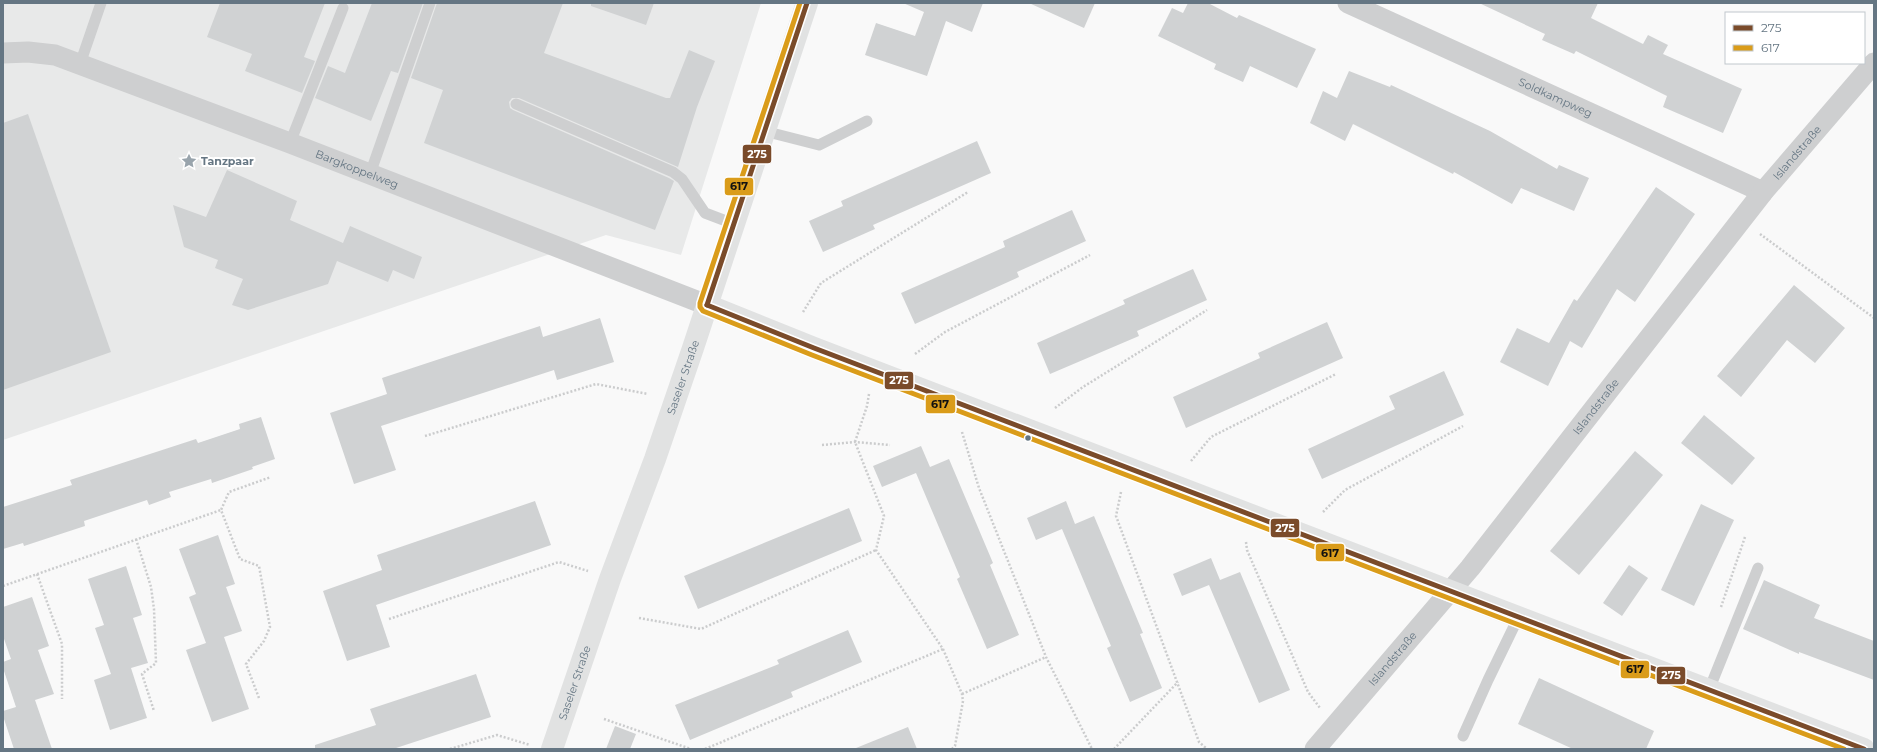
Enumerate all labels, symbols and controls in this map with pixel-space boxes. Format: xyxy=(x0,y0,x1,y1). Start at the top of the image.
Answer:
legend xyxy=(1725,12,1865,64)
text: 275 xyxy=(1761,20,1782,35)
text: 617 xyxy=(1761,40,1780,55)
street label: Soldkampweg xyxy=(1516,75,1595,120)
street label: Islandstraße xyxy=(1770,122,1824,183)
line badge: 275 xyxy=(742,144,772,164)
street label: Bargkoppelweg xyxy=(313,147,401,192)
text: 275 xyxy=(747,147,767,161)
place icon: Tanzpaar xyxy=(180,152,198,170)
place label: Tanzpaar xyxy=(201,154,254,168)
line badge: 617 xyxy=(724,177,754,196)
text: 617 xyxy=(730,179,748,193)
street label: Saseler Straße xyxy=(664,338,702,417)
line badge: 275 xyxy=(884,371,914,390)
text: 275 xyxy=(889,373,909,387)
street label: Islandstraße xyxy=(1570,375,1622,437)
line badge: 617 xyxy=(925,394,956,414)
text: 617 xyxy=(931,397,949,411)
unlabelled marker xyxy=(1023,433,1033,443)
line badge: 275 xyxy=(1270,518,1300,538)
text: 275 xyxy=(1275,521,1295,535)
line badge: 617 xyxy=(1315,543,1345,562)
text: 617 xyxy=(1321,546,1339,560)
street label: Islandstraße xyxy=(1365,628,1420,689)
street label: Saseler Straße xyxy=(555,643,594,722)
line badge: 617 xyxy=(1620,660,1650,679)
text: 617 xyxy=(1626,662,1644,676)
line badge: 275 xyxy=(1656,666,1686,685)
text: 275 xyxy=(1661,668,1681,682)

